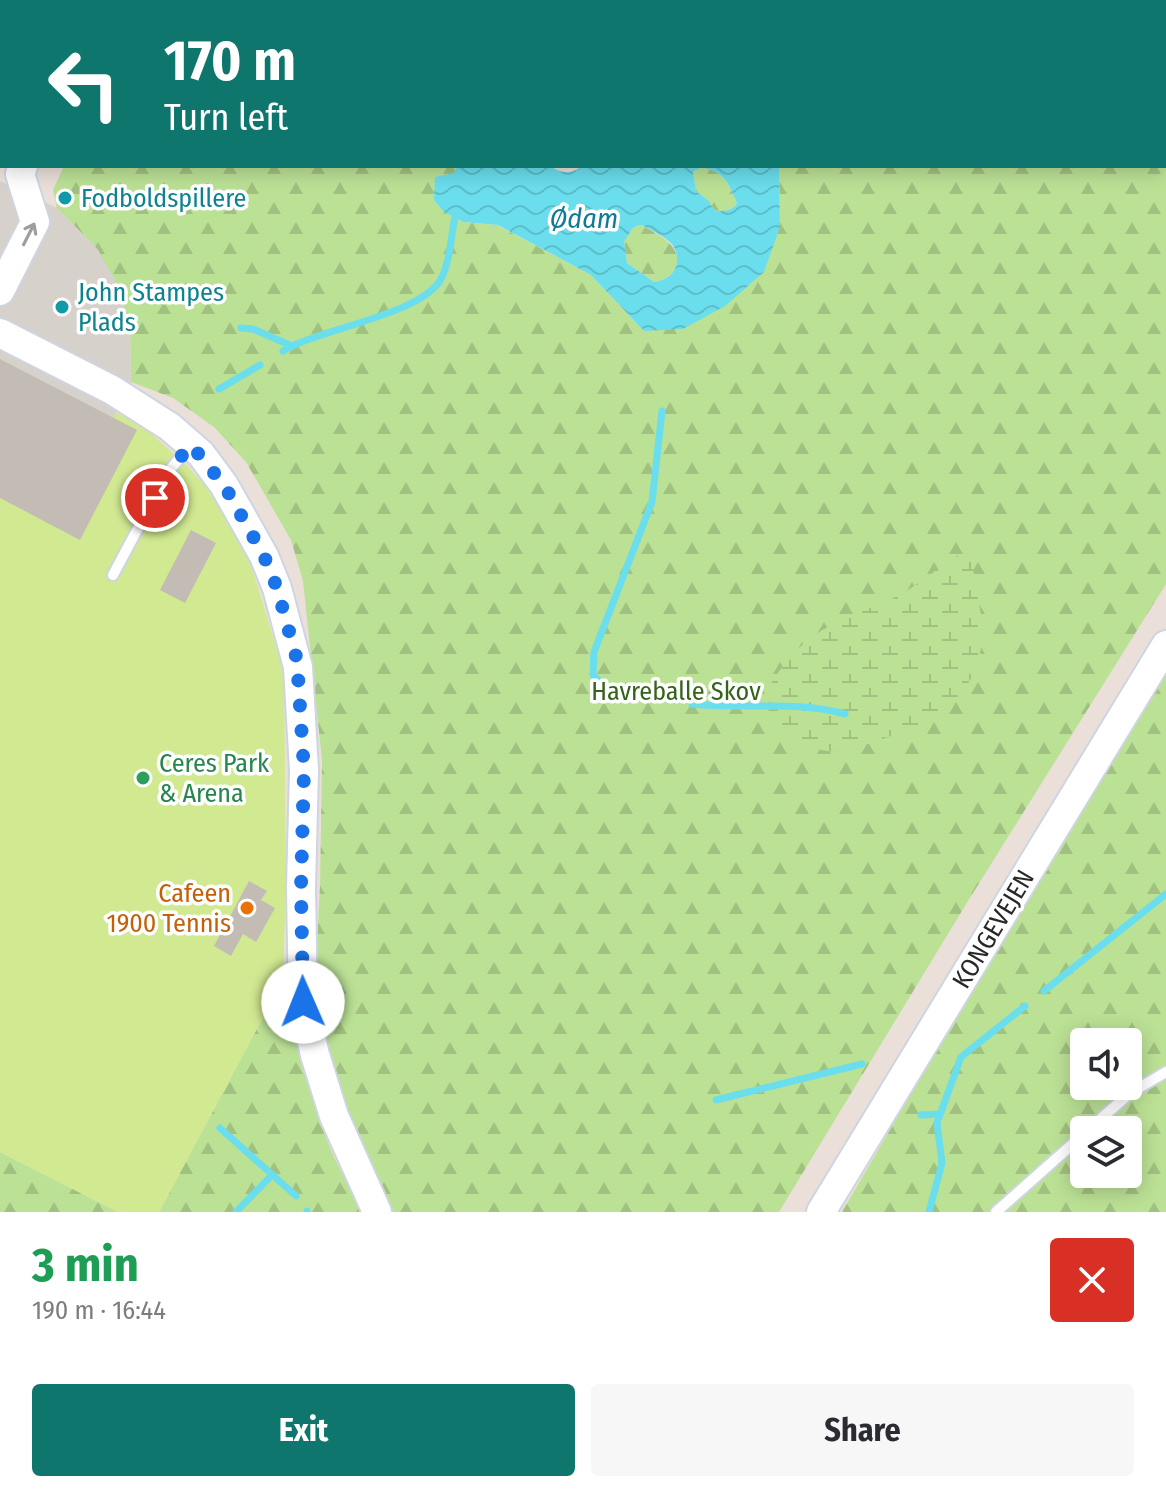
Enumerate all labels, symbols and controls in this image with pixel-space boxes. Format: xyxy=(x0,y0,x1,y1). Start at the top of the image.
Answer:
text: 170 m xyxy=(164,28,296,95)
icon: left xyxy=(32,32,136,136)
text: Turn left xyxy=(164,96,288,140)
place label: Fodboldspillere xyxy=(81,183,246,214)
marker: Fodboldspillere xyxy=(56,189,74,207)
water label: Ødam xyxy=(550,202,618,235)
one-way arrow xyxy=(22,222,37,246)
place label: John Stampes Plads xyxy=(78,277,224,338)
marker: John Stampes Plads xyxy=(53,298,71,316)
pin xyxy=(121,464,189,532)
icon: arrive xyxy=(133,476,177,520)
park label: Havreballe Skov xyxy=(591,676,761,707)
place label: Ceres Park & Arena xyxy=(159,748,270,809)
marker: Ceres Park & Arena xyxy=(134,769,152,787)
street label: KONGEVEJEN xyxy=(946,864,1041,994)
place label: Cafeen 1900 Tennis xyxy=(107,878,231,939)
marker: Cafeen 1900 Tennis xyxy=(238,899,256,917)
position arrow xyxy=(261,960,345,1044)
map controls xyxy=(1070,1028,1142,1188)
button: sound xyxy=(1070,1028,1142,1100)
button: layers xyxy=(1070,1116,1142,1188)
text: 3 min xyxy=(32,1236,139,1294)
button: close xyxy=(1050,1238,1134,1322)
text: 190 m · 16:44 xyxy=(32,1295,166,1326)
button: Exit xyxy=(32,1384,575,1476)
button: Share xyxy=(591,1384,1134,1476)

